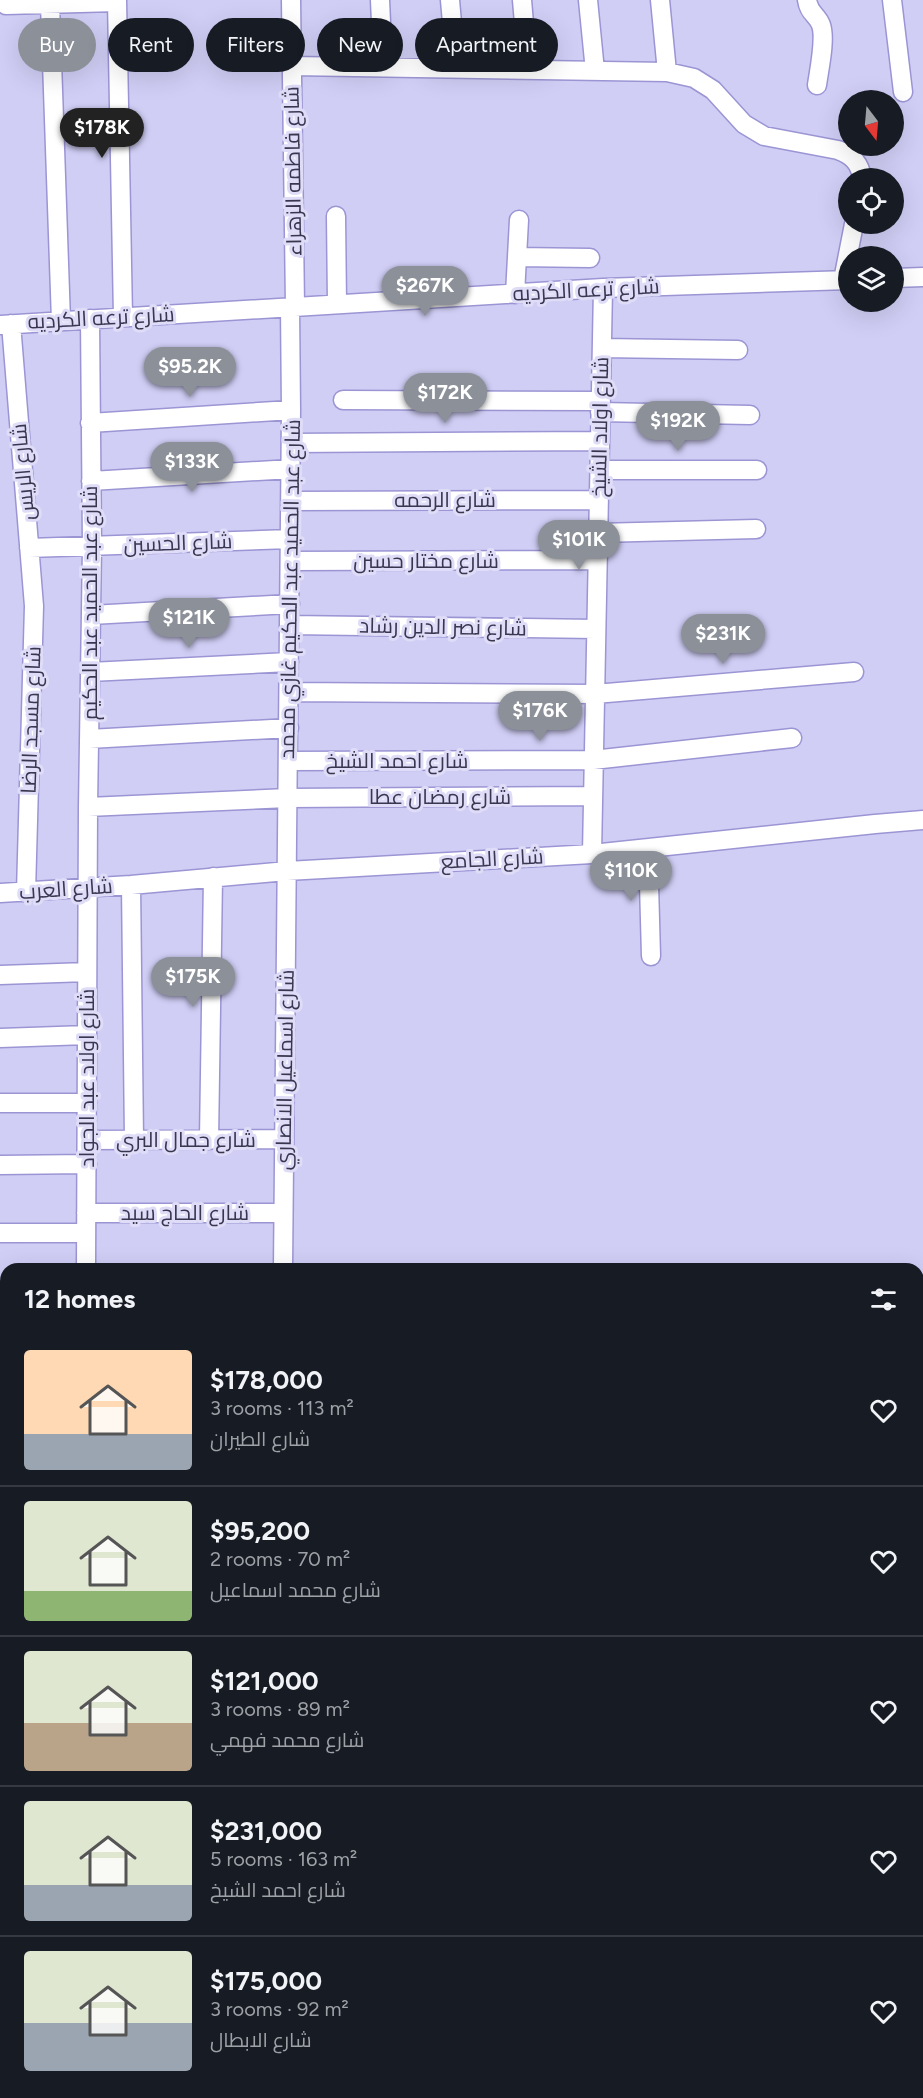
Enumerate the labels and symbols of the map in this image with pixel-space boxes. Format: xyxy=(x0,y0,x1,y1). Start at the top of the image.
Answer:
street label: شارع فاطمه الزهراء xyxy=(279,86,308,256)
north arrow xyxy=(838,90,904,156)
pin: $178K xyxy=(60,108,144,159)
pin: $267K xyxy=(383,266,467,317)
street label: شارع ترعه الكرديه xyxy=(512,273,660,308)
street label: شارع ترعه الكرديه xyxy=(27,301,175,336)
pin: $95.2K xyxy=(141,347,239,398)
street label: شارع اولاد الشيخ xyxy=(586,356,615,498)
pin: $172K xyxy=(403,373,487,424)
pin: $192K xyxy=(636,401,720,452)
street label: شارع عبد الحميد عبد الحكيم غازي محمد xyxy=(274,419,309,759)
street label: شارع الريس xyxy=(6,422,41,521)
pin: $133K xyxy=(150,442,234,493)
street label: شارع عبد الحميد عبد الحكيم xyxy=(77,486,104,720)
street label: شارع الرحمه xyxy=(394,487,496,514)
pin: $101K xyxy=(537,520,621,571)
street label: شارع الحسين xyxy=(123,528,233,559)
street label: شارع مختار حسين xyxy=(353,548,499,575)
pin: $121K xyxy=(147,598,231,649)
street label: شارع نصر الدين رشاد xyxy=(359,613,527,642)
pin: $231K xyxy=(681,614,765,665)
street label: شارع مسجد الرضا xyxy=(15,646,48,794)
pin: $176K xyxy=(498,691,582,742)
street label: شارع احمد الشيخ xyxy=(326,748,468,775)
street label: شارع رمضان عطا xyxy=(369,784,511,811)
street label: شارع الجامع xyxy=(440,843,544,876)
pin: $110K xyxy=(589,851,673,902)
street label: شارع العرب xyxy=(18,873,114,906)
pin: $175K xyxy=(151,957,235,1008)
street label: شارع اسماعيل الانصاري xyxy=(270,969,303,1171)
street label: شارع اولاد عبد الجواد xyxy=(74,989,101,1167)
street label: شارع جمال البري xyxy=(116,1127,256,1156)
street label: شارع الحاج سيد xyxy=(121,1200,249,1227)

